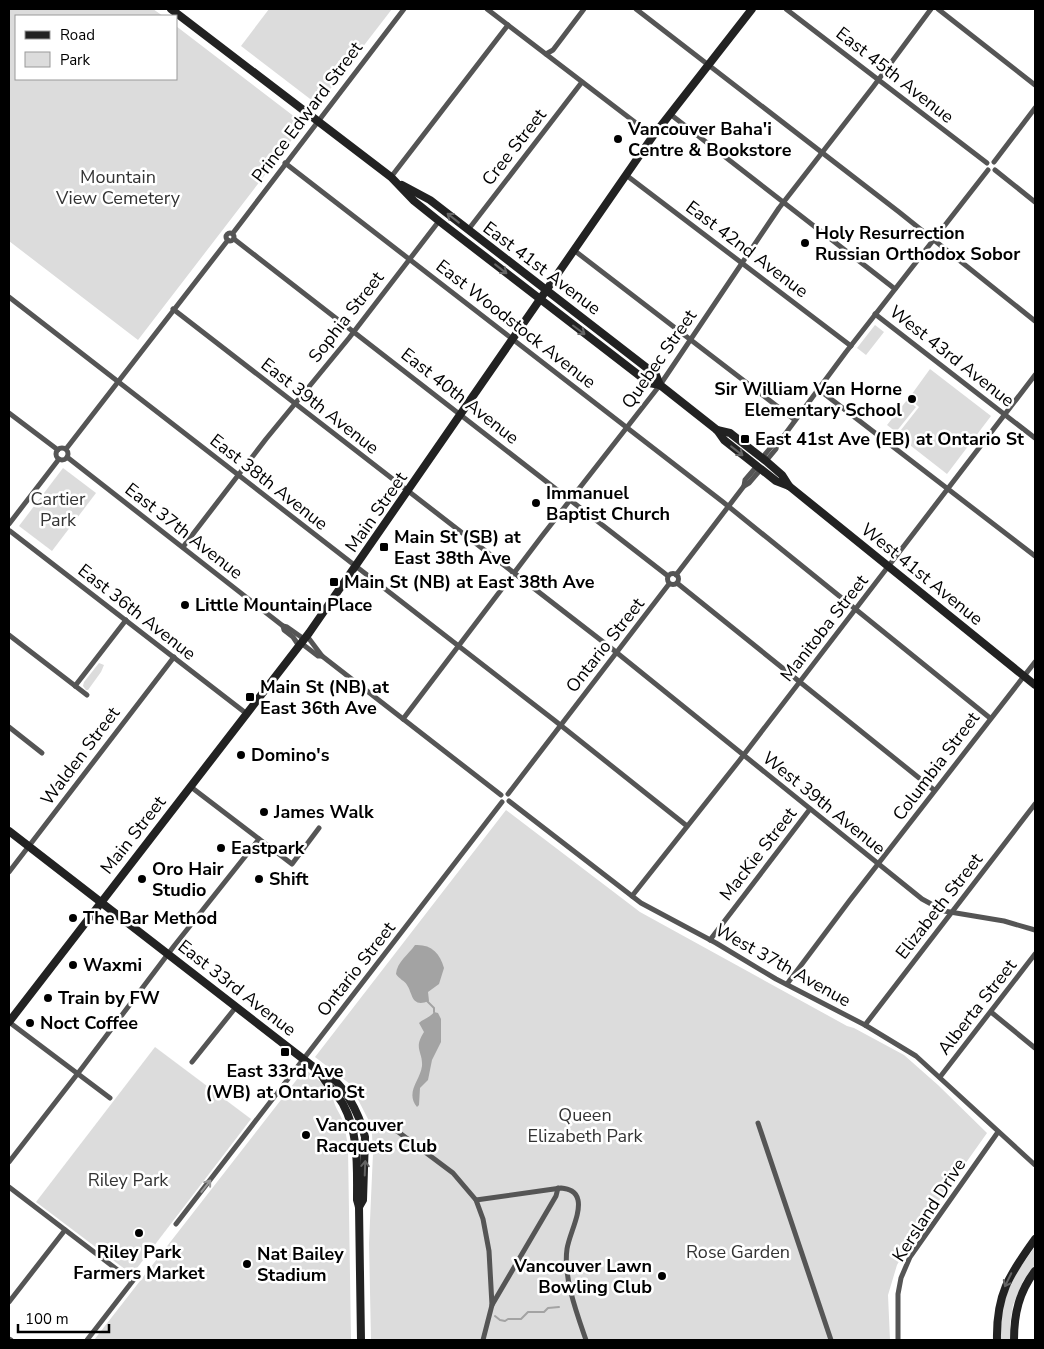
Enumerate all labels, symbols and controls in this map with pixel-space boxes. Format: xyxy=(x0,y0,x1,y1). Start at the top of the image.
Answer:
legend xyxy=(15,15,178,80)
street label: East 45th Avenue xyxy=(831,21,959,129)
text: Road xyxy=(60,25,95,45)
street label: Prince Edward Street xyxy=(246,36,368,187)
text: Park xyxy=(60,50,90,70)
street label: Cree Street xyxy=(476,103,552,190)
place label: Vancouver Baha'i Centre & Bookstore xyxy=(627,117,792,162)
marker: Vancouver Baha'i Centre & Bookstore xyxy=(612,133,624,145)
park label: Mountain View Cemetery xyxy=(55,165,181,210)
street label: East 42nd Avenue xyxy=(681,195,813,303)
one-way arrow xyxy=(447,213,460,224)
street label: East 41st Avenue xyxy=(478,216,606,320)
place label: Holy Resurrection Russian Orthodox Sobor xyxy=(815,221,1020,266)
marker: Holy Resurrection Russian Orthodox Sobor xyxy=(799,237,811,249)
street label: East Woodstock Avenue xyxy=(431,254,601,394)
one-way arrow xyxy=(494,264,508,274)
street label: Sophia Street xyxy=(303,266,390,367)
street label: West 43rd Avenue xyxy=(885,300,1019,412)
street label: Quebec Street xyxy=(616,304,702,413)
one-way arrow xyxy=(572,325,586,335)
street label: East 40th Avenue xyxy=(396,342,524,450)
street label: East 39th Avenue xyxy=(256,352,384,460)
place label: Sir William Van Horne Elementary School xyxy=(714,377,902,422)
marker: Sir William Van Horne Elementary School xyxy=(906,393,918,405)
place label: East 41st Ave (EB) at Ontario St xyxy=(755,427,1024,451)
street label: East 38th Avenue xyxy=(205,428,333,536)
marker: East 41st Ave (EB) at Ontario St xyxy=(739,433,751,445)
one-way arrow xyxy=(731,445,744,456)
street label: Main Street xyxy=(339,466,413,557)
street label: East 37th Avenue xyxy=(120,477,248,585)
place label: Immanuel Baptist Church xyxy=(546,481,670,526)
park label: Cartier Park xyxy=(31,487,86,532)
marker: Immanuel Baptist Church xyxy=(530,497,542,509)
street label: West 41st Avenue xyxy=(856,517,988,631)
place label: Main St (SB) at East 38th Ave xyxy=(394,525,521,570)
marker: Main St (SB) at East 38th Ave xyxy=(378,541,390,553)
street label: East 36th Avenue xyxy=(73,558,201,666)
street label: Manitoba Street xyxy=(775,569,874,686)
place label: Main St (NB) at East 38th Ave xyxy=(344,570,595,594)
marker: Main St (NB) at East 38th Ave xyxy=(328,576,340,588)
street label: Ontario Street xyxy=(560,592,650,697)
place label: Little Mountain Place xyxy=(195,593,373,617)
marker: Little Mountain Place xyxy=(179,599,191,611)
place label: Main St (NB) at East 36th Ave xyxy=(260,675,389,720)
marker: Main St (NB) at East 36th Ave xyxy=(244,691,256,703)
street label: Walden Street xyxy=(35,701,125,810)
street label: Columbia Street xyxy=(887,706,985,825)
place label: Domino's xyxy=(251,743,330,767)
street label: West 39th Avenue xyxy=(757,746,891,860)
marker: Domino's xyxy=(235,749,247,761)
street label: Main Street xyxy=(95,790,172,879)
place label: James Walk xyxy=(273,800,374,824)
street label: MacKie Street xyxy=(714,802,802,906)
marker: James Walk xyxy=(258,806,270,818)
place label: Eastpark xyxy=(231,836,305,860)
marker: Eastpark xyxy=(215,842,227,854)
street label: Elizabeth Street xyxy=(890,848,988,964)
place label: Oro Hair Studio xyxy=(152,857,224,902)
place label: Shift xyxy=(269,867,309,891)
marker: Oro Hair Studio xyxy=(136,873,148,885)
marker: Shift xyxy=(253,873,265,885)
place label: The Bar Method xyxy=(83,906,217,930)
marker: The Bar Method xyxy=(67,912,79,924)
street label: Ontario Street xyxy=(311,916,401,1021)
street label: West 37th Avenue xyxy=(711,918,855,1012)
street label: East 33rd Avenue xyxy=(173,934,301,1042)
place label: Waxmi xyxy=(83,953,142,977)
street label: Alberta Street xyxy=(932,954,1022,1060)
marker: Waxmi xyxy=(67,959,79,971)
place label: Train by FW xyxy=(58,986,160,1010)
marker: Train by FW xyxy=(42,992,54,1004)
place label: Noct Coffee xyxy=(40,1011,138,1035)
marker: Noct Coffee xyxy=(24,1017,36,1029)
marker: East 33rd Ave (WB) at Ontario St xyxy=(279,1046,291,1058)
place label: East 33rd Ave (WB) at Ontario St xyxy=(206,1059,364,1104)
park label: Queen Elizabeth Park xyxy=(528,1103,643,1148)
place label: Vancouver Racquets Club xyxy=(315,1113,437,1158)
marker: Vancouver Racquets Club xyxy=(300,1129,312,1141)
street label: Kersland Drive xyxy=(887,1154,971,1266)
one-way arrow xyxy=(360,1160,370,1176)
park label: Riley Park xyxy=(88,1168,169,1192)
one-way arrow xyxy=(201,1179,211,1193)
marker: Riley Park Farmers Market xyxy=(133,1227,145,1239)
place label: Riley Park Farmers Market xyxy=(73,1240,205,1285)
park label: Rose Garden xyxy=(686,1240,790,1264)
place label: Nat Bailey Stadium xyxy=(257,1242,344,1287)
place label: Vancouver Lawn Bowling Club xyxy=(513,1254,652,1299)
marker: Nat Bailey Stadium xyxy=(241,1258,253,1270)
marker: Vancouver Lawn Bowling Club xyxy=(656,1270,668,1282)
one-way arrow xyxy=(1003,1272,1013,1287)
scale bar xyxy=(18,1302,109,1334)
text: 100 m xyxy=(25,1309,69,1329)

